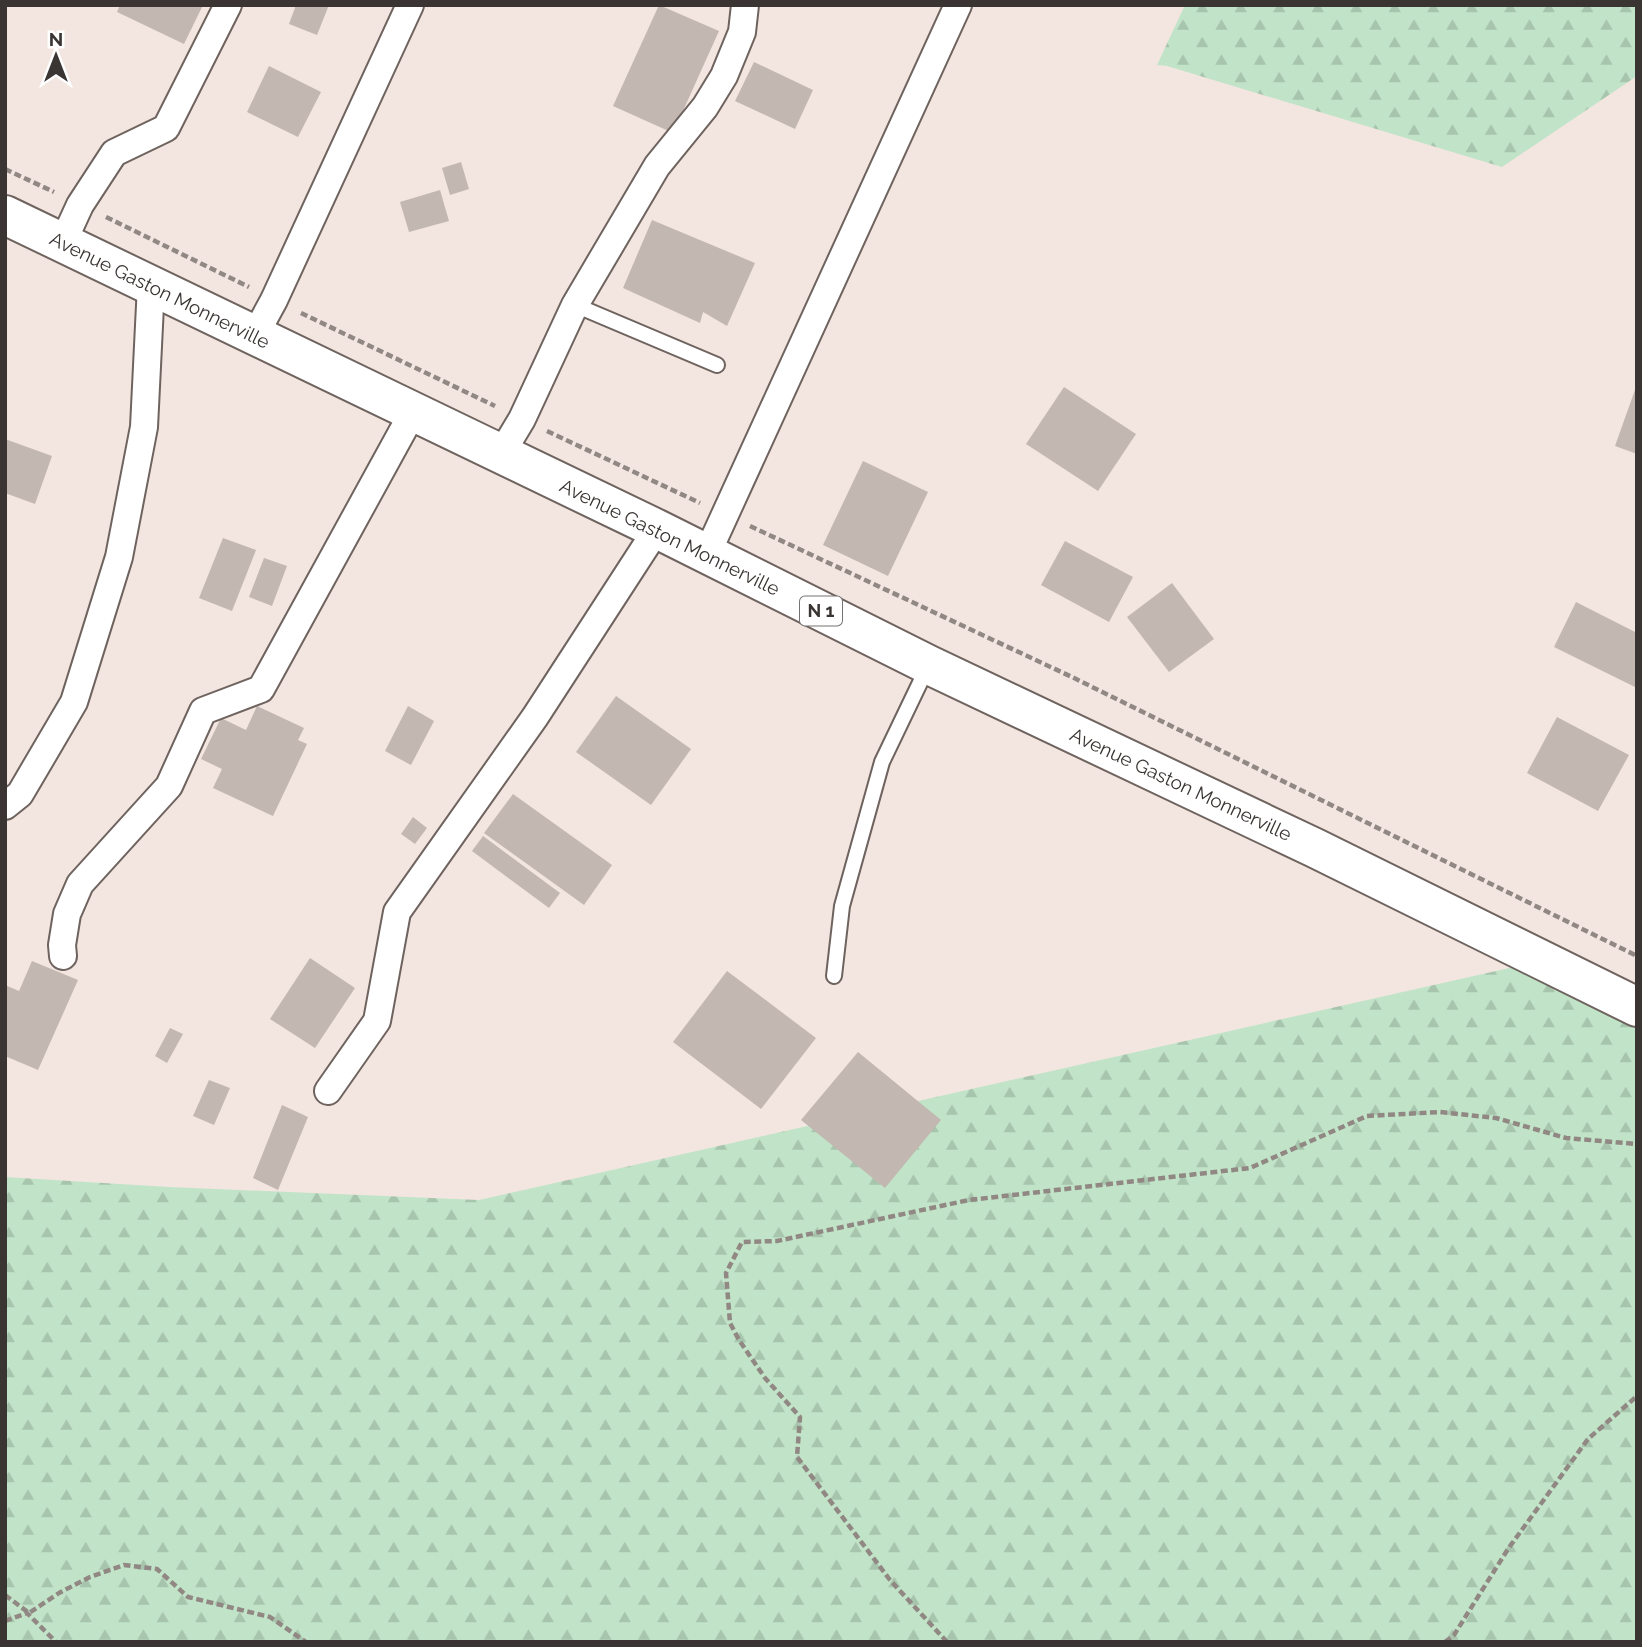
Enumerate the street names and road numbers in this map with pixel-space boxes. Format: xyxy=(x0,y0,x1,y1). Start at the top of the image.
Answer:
street label: Avenue Gaston Monnerville xyxy=(47,227,273,353)
street label: Avenue Gaston Monnerville xyxy=(557,474,783,600)
road number: N 1 xyxy=(800,596,842,626)
street label: Avenue Gaston Monnerville xyxy=(1067,723,1295,845)

